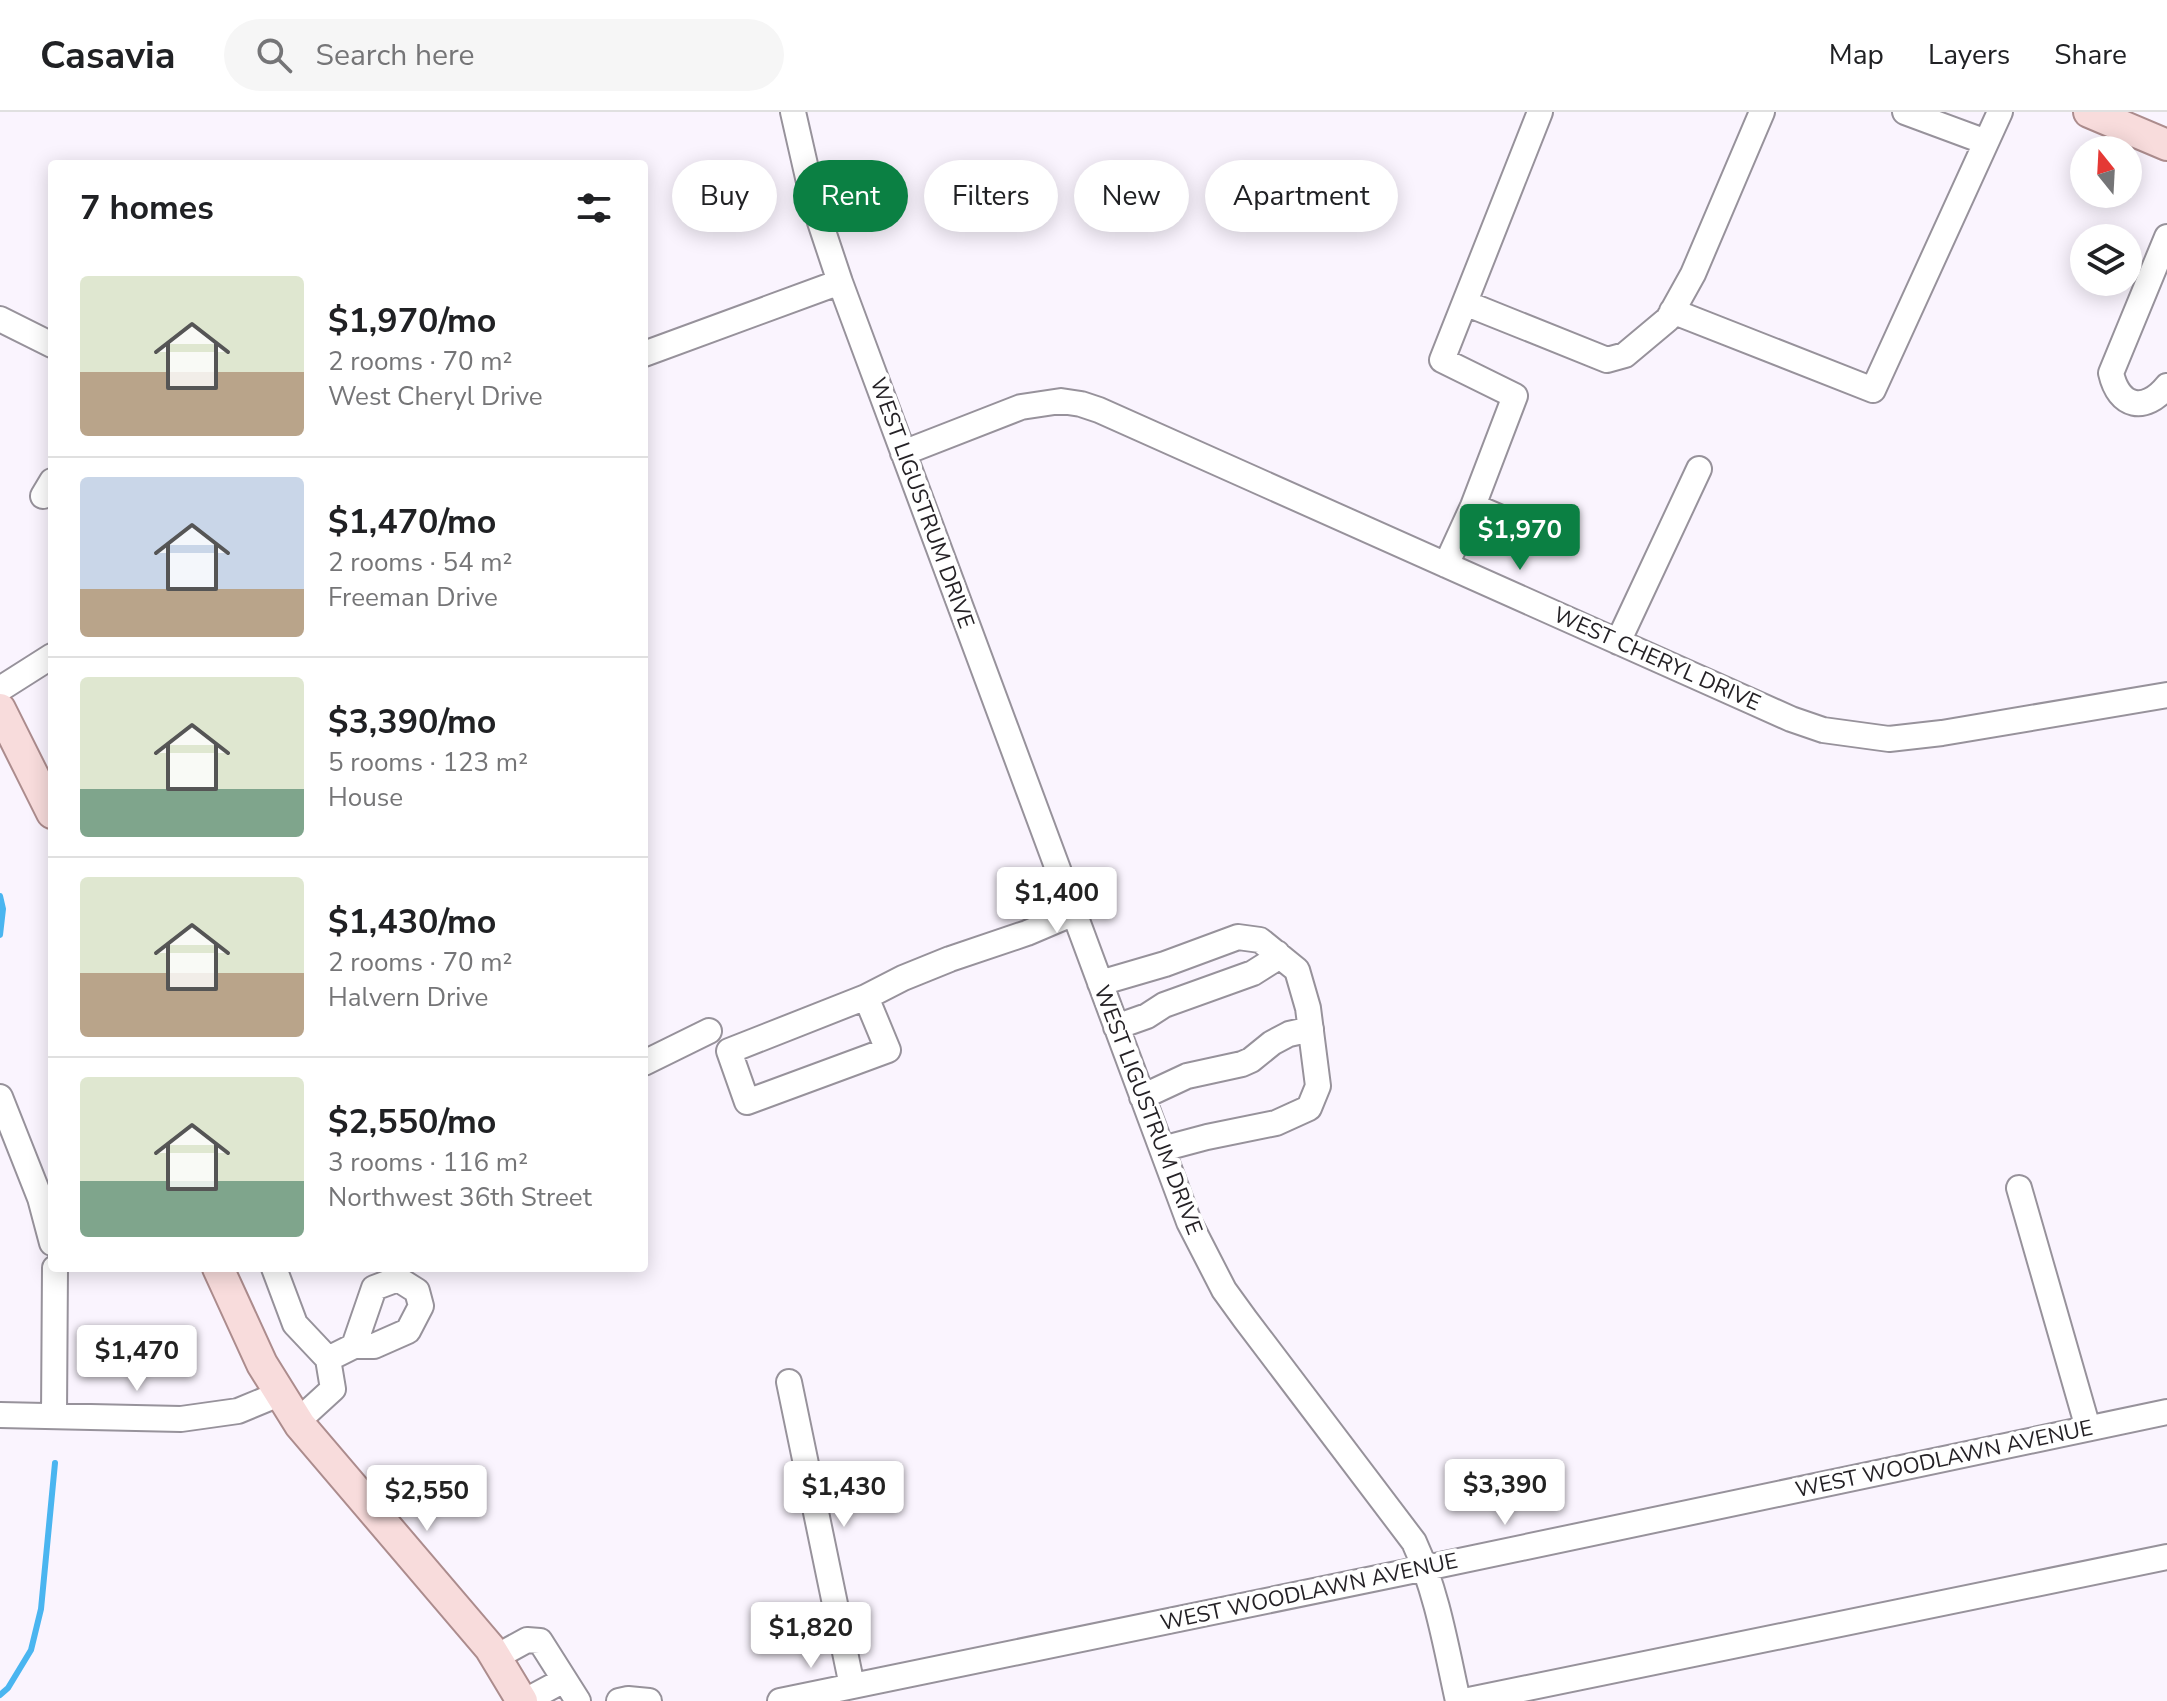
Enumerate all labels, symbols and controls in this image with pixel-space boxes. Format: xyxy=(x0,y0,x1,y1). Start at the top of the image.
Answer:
search box xyxy=(224,19,784,91)
text: Casavia xyxy=(40,30,176,81)
icon: search xyxy=(252,33,296,77)
text: Search here xyxy=(316,35,475,76)
text: Map xyxy=(1829,36,1884,74)
text: Layers xyxy=(1928,36,2010,74)
text: Share xyxy=(2054,36,2127,74)
north arrow xyxy=(2070,136,2142,208)
map controls xyxy=(2070,136,2142,296)
chip: Buy xyxy=(672,160,777,232)
chip: Rent xyxy=(793,160,908,232)
chip: Filters xyxy=(924,160,1058,232)
chip: New xyxy=(1074,160,1189,232)
chip: Apartment xyxy=(1205,160,1398,232)
text: 7 homes xyxy=(80,185,214,231)
icon: filters xyxy=(572,186,616,230)
button: layers xyxy=(2070,224,2142,296)
text: $1,970/mo xyxy=(328,298,496,344)
icon: home xyxy=(144,308,240,404)
text: 2 rooms · 70 m² xyxy=(328,344,512,379)
street label: WEST LIGUSTRUM DRIVE xyxy=(863,373,981,633)
text: West Cheryl Drive xyxy=(328,379,543,414)
text: $1,470/mo xyxy=(328,499,496,545)
pin: $1,970 xyxy=(1455,504,1585,572)
icon: home xyxy=(144,509,240,605)
text: $1,970 xyxy=(1478,512,1562,547)
text: 2 rooms · 54 m² xyxy=(328,545,512,580)
text: Freeman Drive xyxy=(328,580,498,615)
street label: WEST CHERYL DRIVE xyxy=(1549,600,1765,718)
text: $3,390/mo xyxy=(328,699,496,745)
icon: home xyxy=(144,709,240,805)
text: 5 rooms · 123 m² xyxy=(328,745,528,780)
text: House xyxy=(328,780,403,815)
pin: $1,400 xyxy=(992,867,1122,935)
text: $1,400 xyxy=(1015,875,1099,910)
text: $1,430/mo xyxy=(328,899,496,945)
icon: home xyxy=(144,909,240,1005)
text: 2 rooms · 70 m² xyxy=(328,945,512,980)
text: Halvern Drive xyxy=(328,980,488,1015)
street label: WEST LIGUSTRUM DRIVE xyxy=(1087,981,1209,1239)
text: $2,550/mo xyxy=(328,1099,496,1145)
icon: home xyxy=(144,1109,240,1205)
text: 3 rooms · 116 m² xyxy=(328,1145,528,1180)
text: Northwest 36th Street xyxy=(328,1180,592,1215)
pin: $1,470 xyxy=(72,1325,202,1393)
text: $1,470 xyxy=(95,1333,179,1368)
street label: WEST WOODLAWN AVENUE xyxy=(1793,1413,2095,1505)
pin: $3,390 xyxy=(1440,1459,1570,1527)
pin: $1,430 xyxy=(779,1461,909,1529)
pin: $2,550 xyxy=(362,1465,492,1533)
text: $3,390 xyxy=(1463,1467,1547,1502)
text: $1,430 xyxy=(802,1469,886,1504)
text: $2,550 xyxy=(385,1473,469,1508)
street label: WEST WOODLAWN AVENUE xyxy=(1158,1546,1460,1638)
pin: $1,820 xyxy=(746,1602,876,1670)
text: $1,820 xyxy=(769,1610,853,1645)

